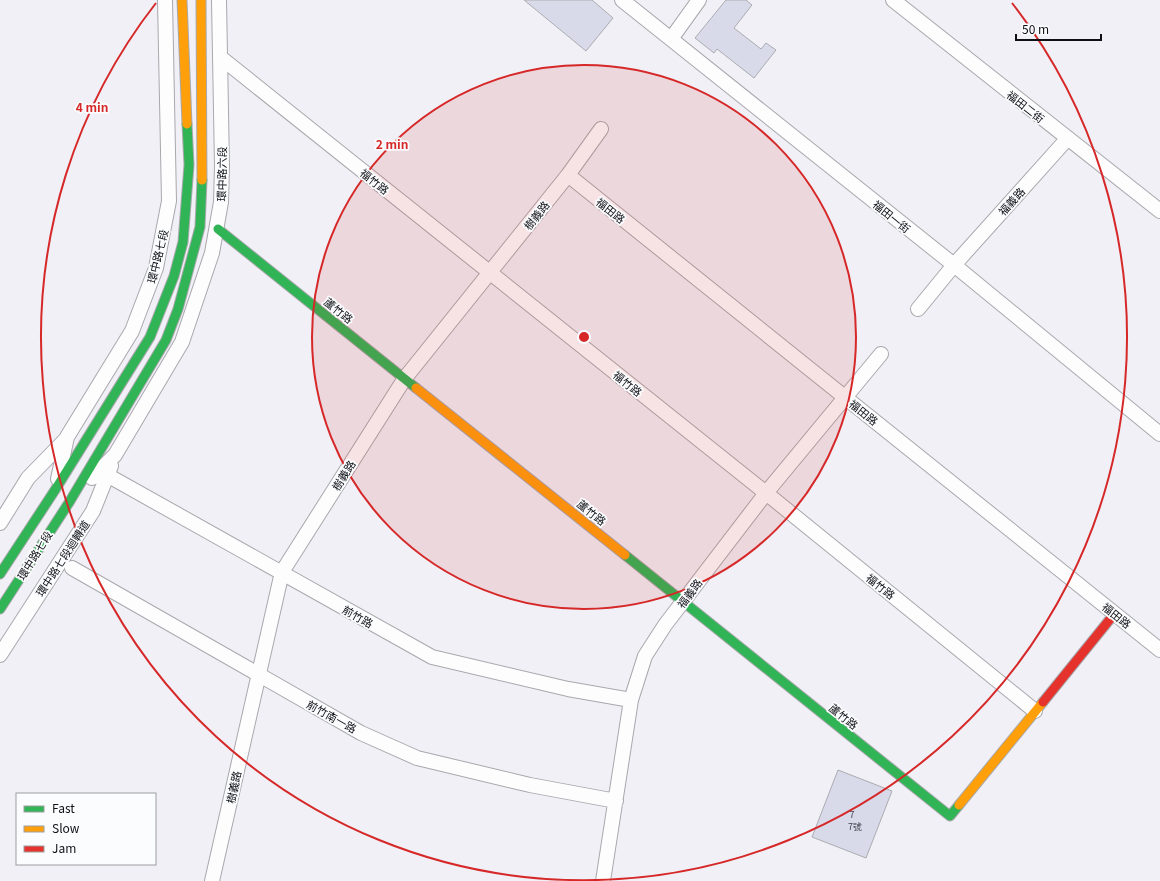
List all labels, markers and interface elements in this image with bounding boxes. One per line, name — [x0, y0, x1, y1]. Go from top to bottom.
scale bar — [1016, 16, 1101, 42]
text: 50 m — [1022, 20, 1049, 37]
street label: 福田二街 — [1004, 86, 1048, 126]
text: 4 min — [76, 98, 108, 115]
text: 2 min — [376, 135, 408, 152]
street label: 環中路六段 — [213, 146, 229, 202]
street label: 福竹路 — [357, 164, 393, 198]
street label: 福義路 — [994, 183, 1028, 219]
street label: 福田路 — [593, 193, 629, 227]
street label: 福田一街 — [870, 196, 914, 236]
street label: 樹義路 — [519, 197, 553, 233]
street label: 環中路七段 — [143, 227, 171, 285]
street label: 蘆竹路 — [321, 293, 357, 327]
centre of rings — [577, 330, 591, 344]
street label: 福竹路 — [610, 366, 646, 400]
street label: 福田路 — [846, 395, 882, 429]
street label: 樹義路 — [327, 457, 359, 493]
street label: 蘆竹路 — [574, 495, 610, 529]
street label: 環中路七段迴轉道 — [31, 517, 93, 599]
street label: 環中路七段 — [13, 527, 55, 583]
street label: 福竹路 — [863, 569, 899, 603]
street label: 福義路 — [673, 575, 705, 611]
street label: 福田路 — [1099, 598, 1135, 632]
street label: 前竹路 — [340, 601, 376, 631]
street label: 前竹南一路 — [304, 696, 360, 736]
street label: 蘆竹路 — [826, 699, 862, 733]
street label: 樹義路 — [222, 769, 244, 805]
legend — [16, 793, 156, 865]
text: Fast — [52, 799, 75, 816]
house number: 7 — [850, 808, 855, 821]
text: Slow — [52, 819, 80, 836]
house number: 7號 — [848, 820, 862, 833]
text: Jam — [52, 839, 76, 856]

